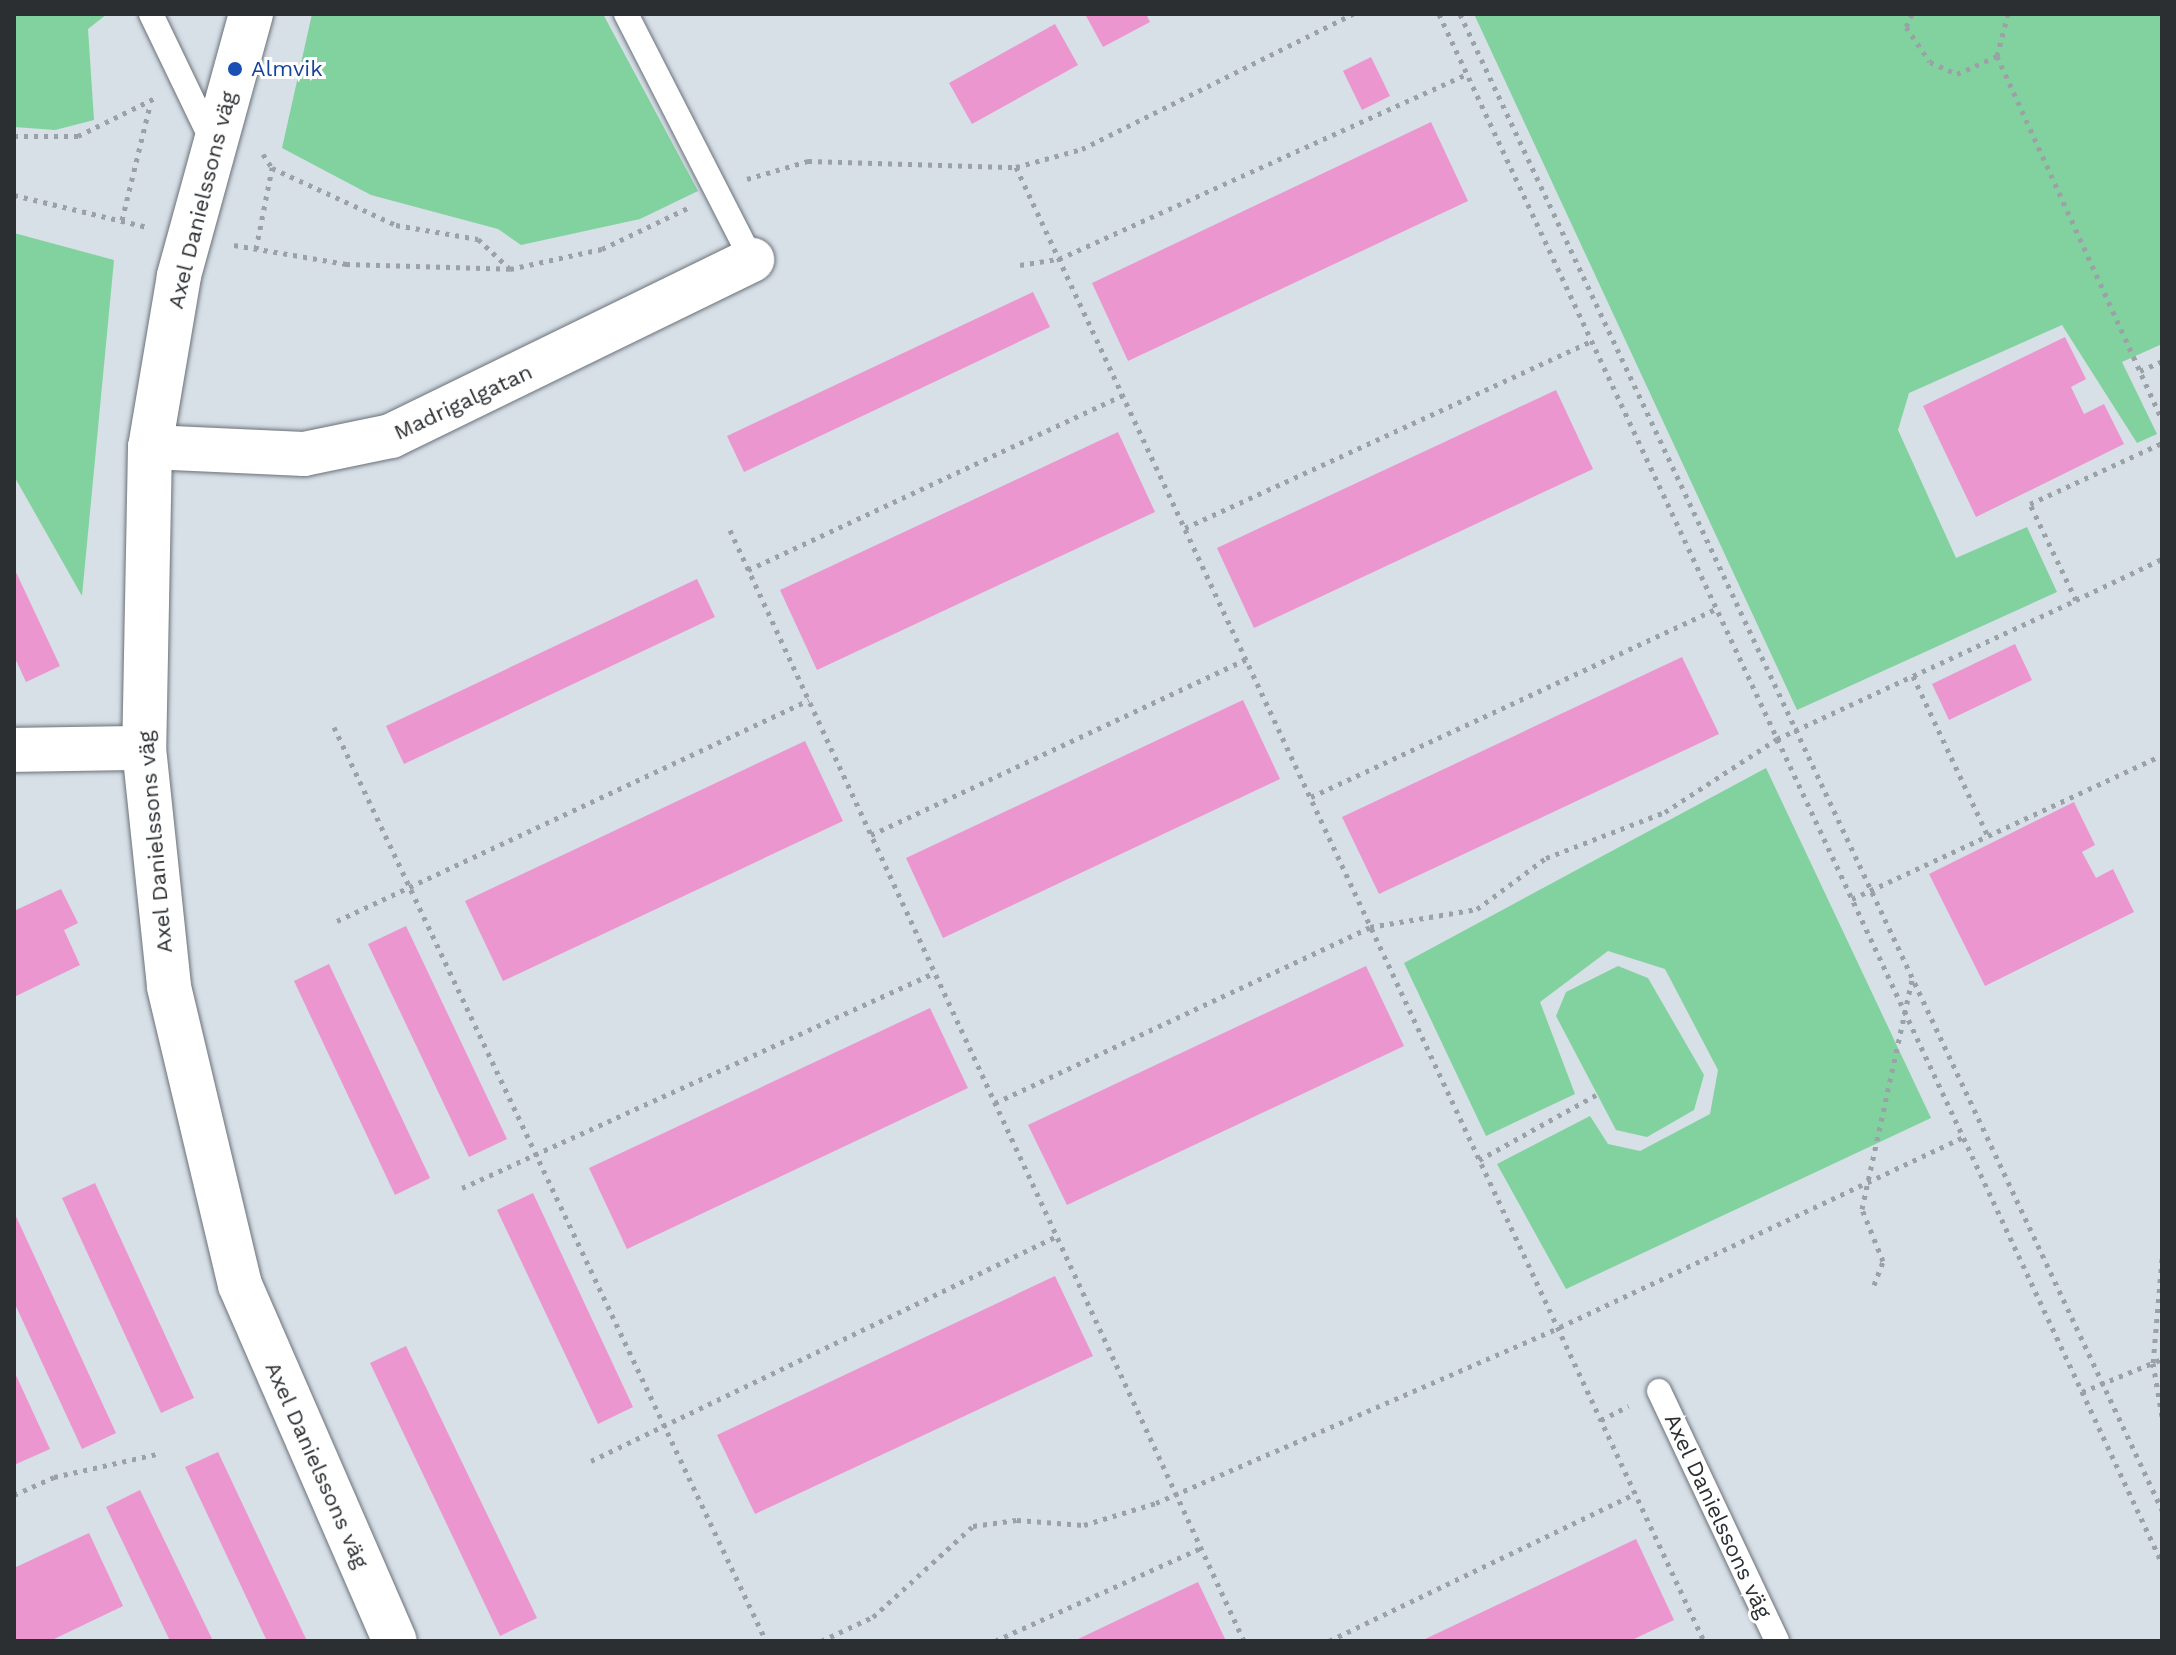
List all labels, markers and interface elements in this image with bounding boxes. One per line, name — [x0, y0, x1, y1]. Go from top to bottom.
place label: Almvik — [251, 56, 323, 82]
marker: Almvik — [226, 60, 244, 78]
street label: Axel Danielssons väg — [162, 88, 242, 312]
street label: Madrigalgatan — [390, 358, 536, 446]
street label: Axel Danielssons väg — [132, 729, 178, 955]
street label: Axel Danielssons väg — [259, 1357, 375, 1573]
street label: Axel Danielssons väg — [1659, 1409, 1777, 1623]

